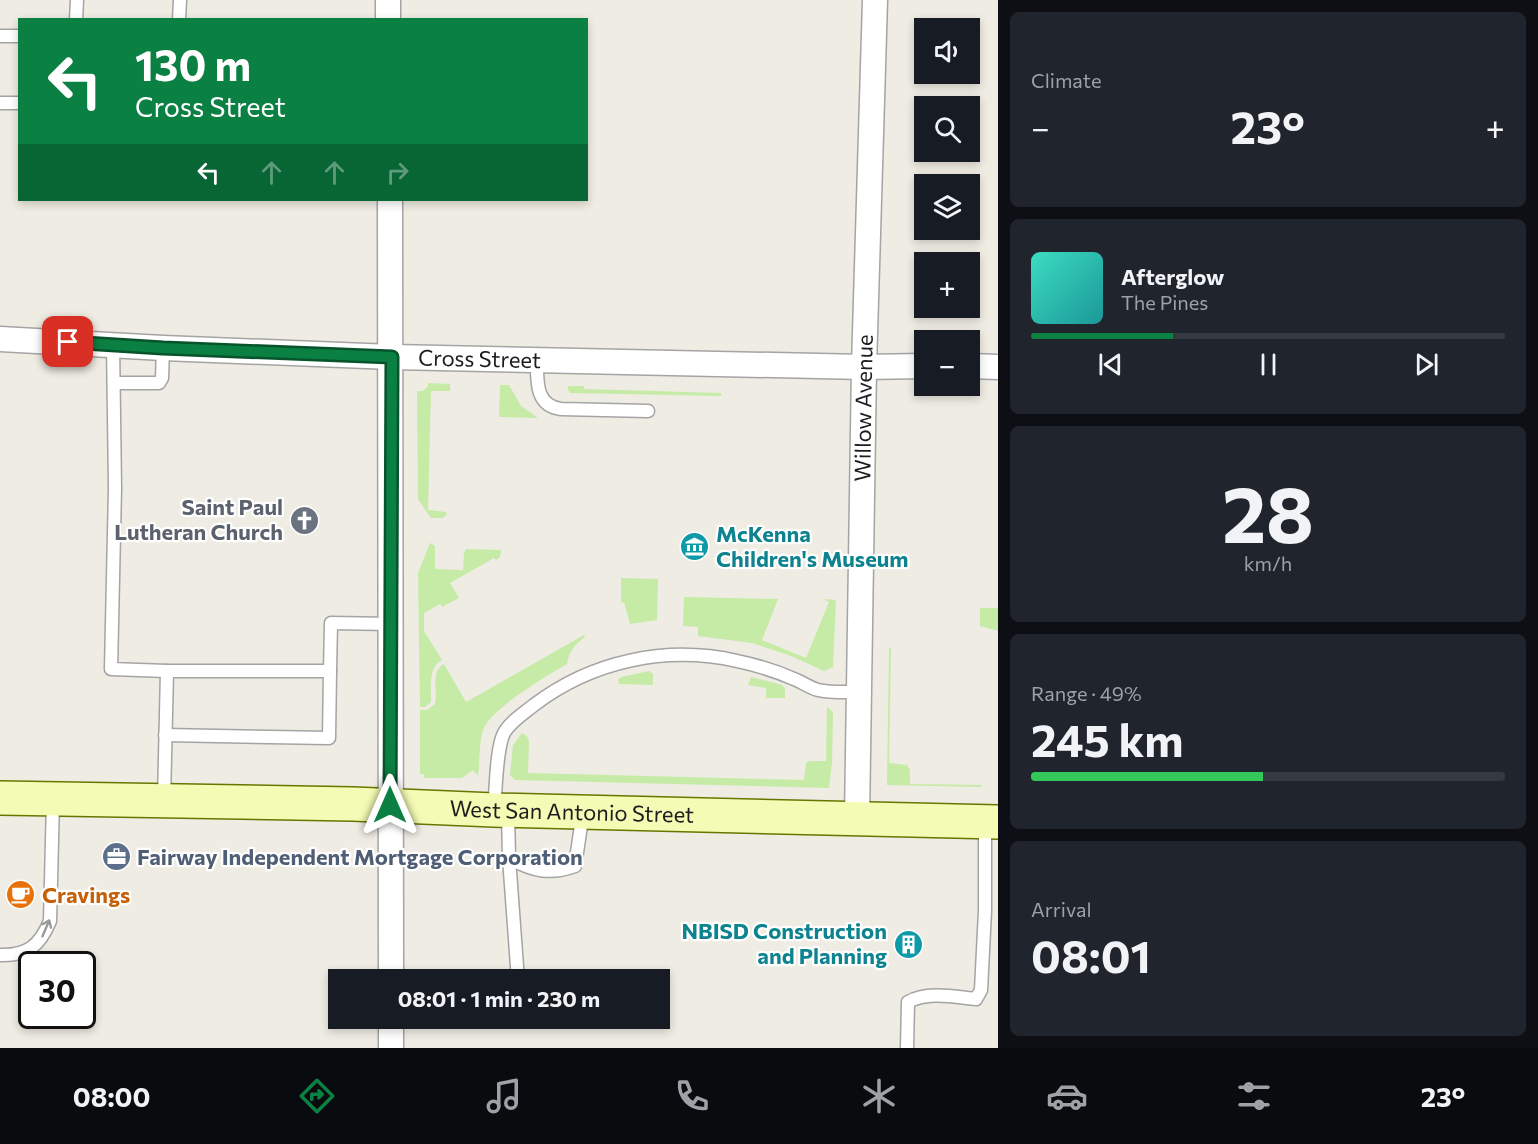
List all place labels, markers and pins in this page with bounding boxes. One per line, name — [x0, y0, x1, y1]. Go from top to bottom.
pin — [42, 316, 93, 367]
place label: Saint Paul Lutheran Church — [114, 493, 283, 545]
church icon: Saint Paul Lutheran Church — [288, 504, 320, 536]
place label: McKenna Children's Museum — [716, 520, 908, 572]
museum icon: McKenna Children's Museum — [679, 531, 711, 563]
office icon: Fairway Independent Mortgage Corporation — [100, 841, 132, 873]
place label: Fairway Independent Mortgage Corporation — [137, 843, 583, 870]
cafe icon: Cravings — [5, 879, 37, 911]
place label: Cravings — [42, 881, 130, 908]
place label: NBISD Construction and Planning — [682, 917, 887, 969]
building icon: NBISD Construction and Planning — [892, 928, 924, 960]

